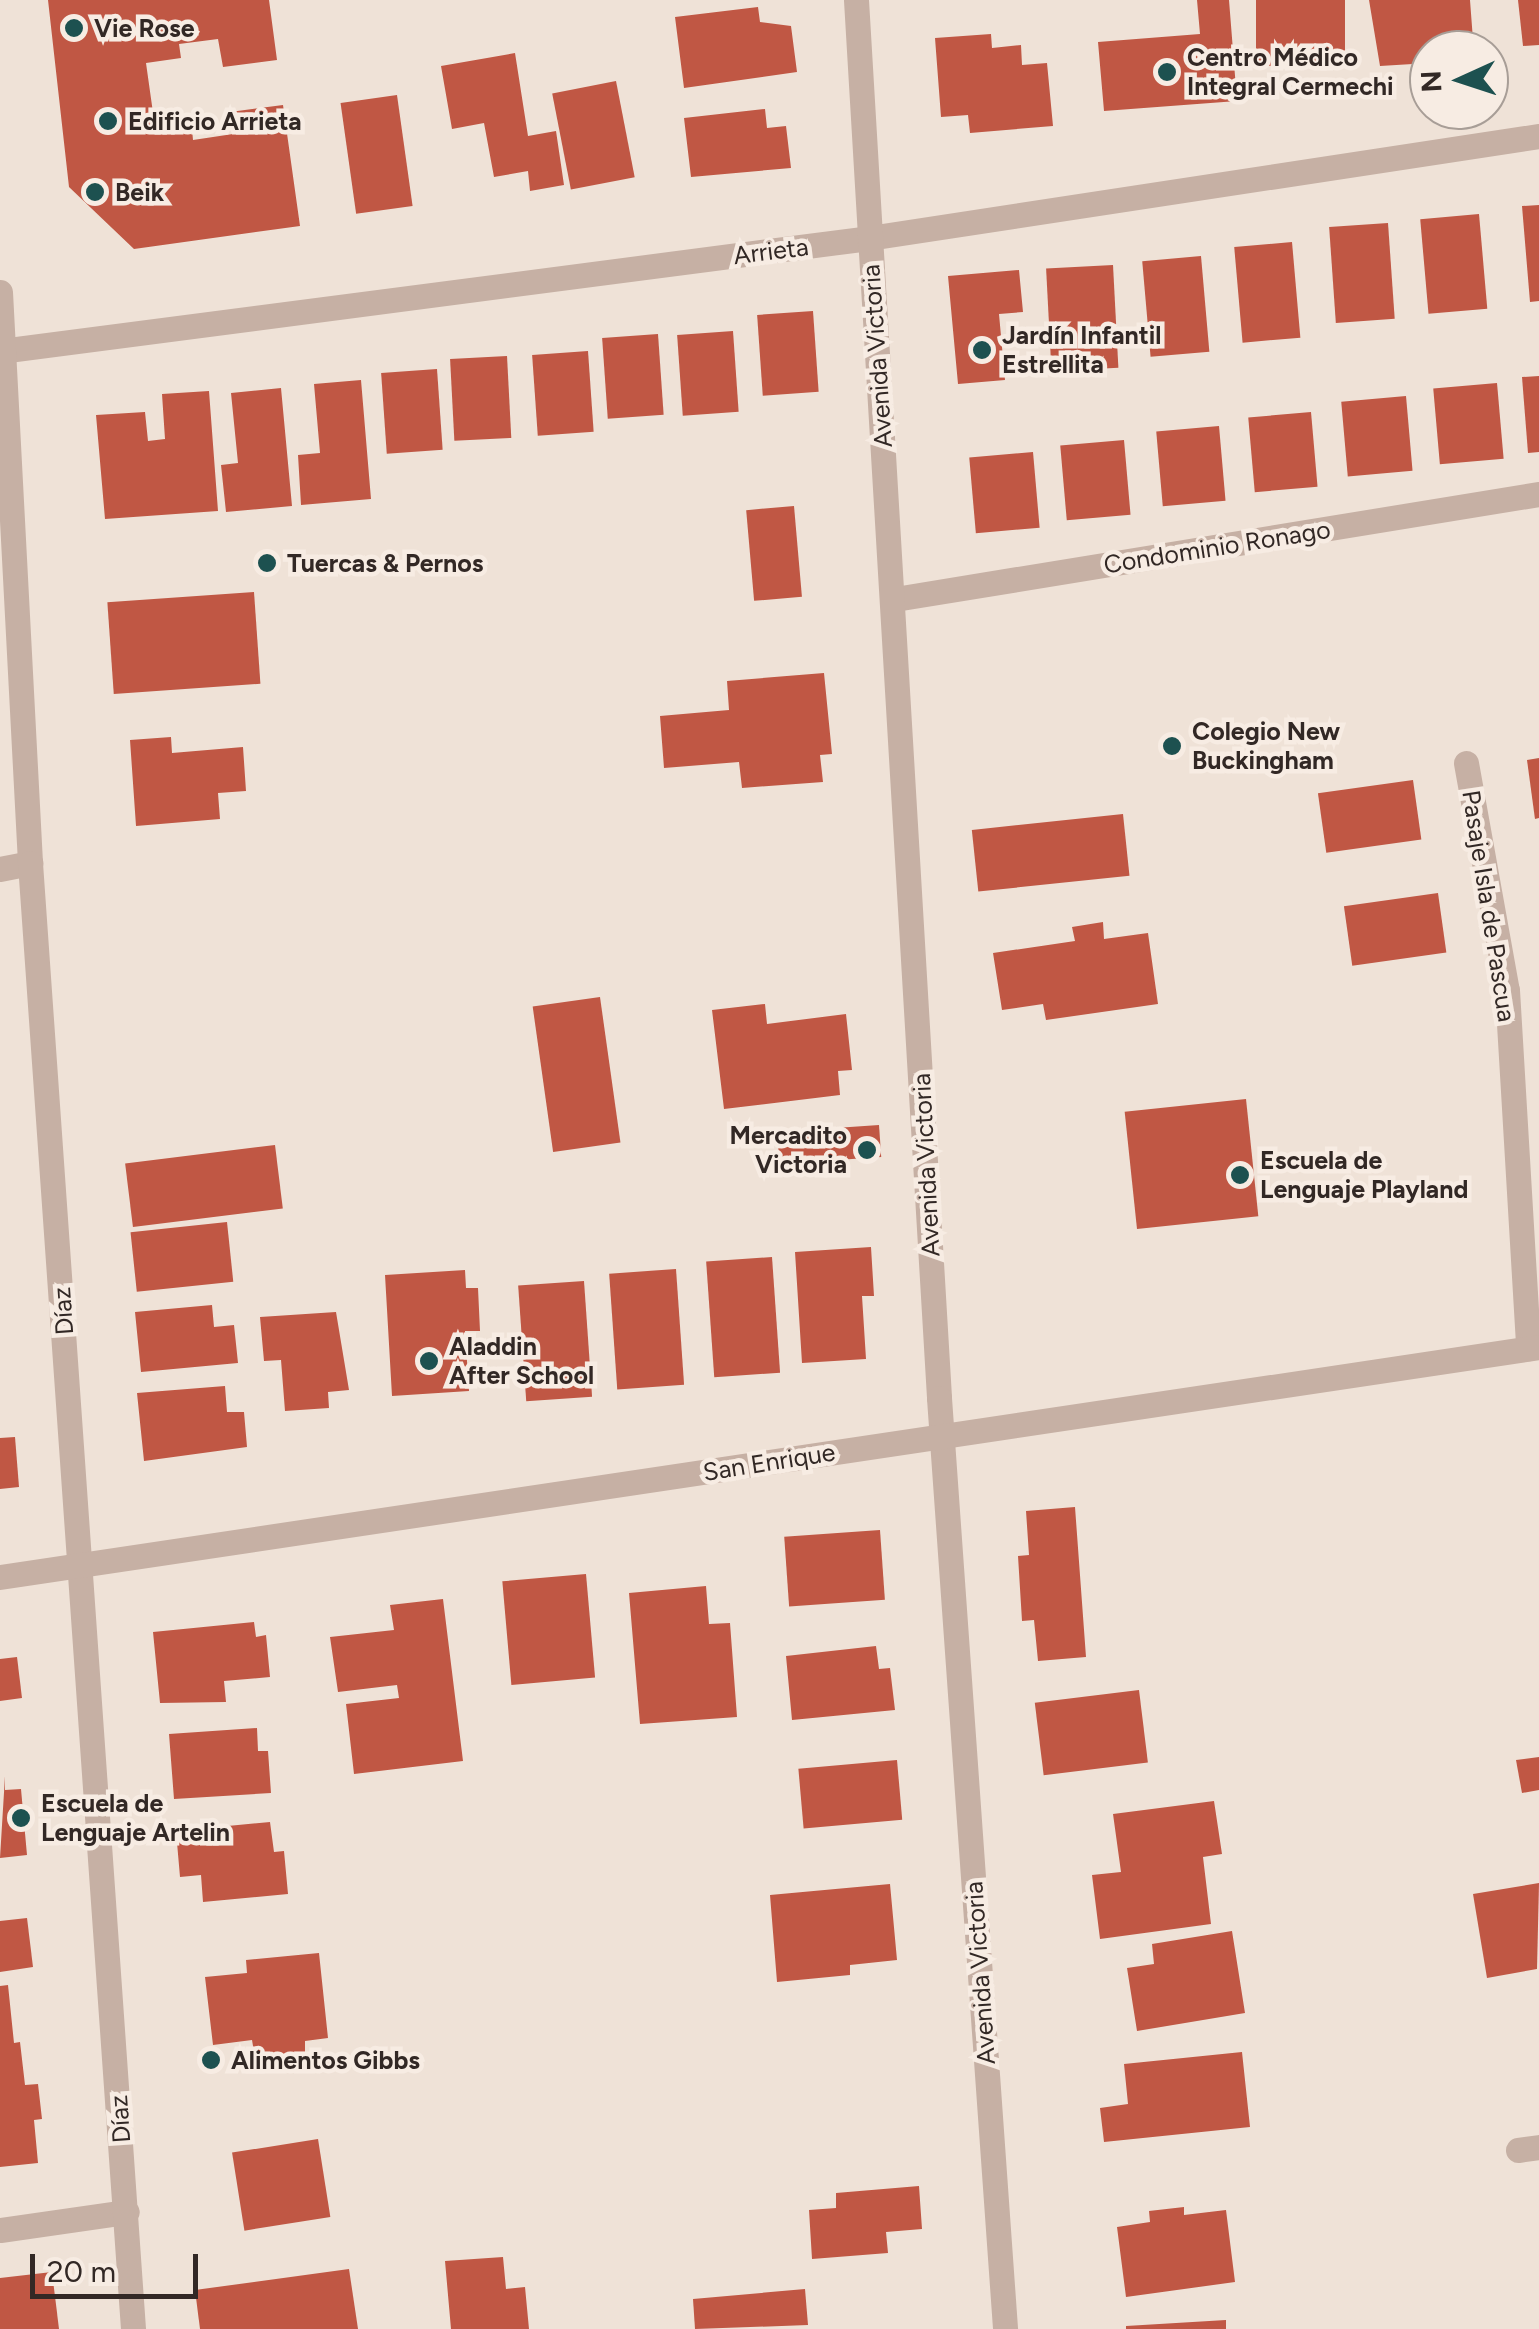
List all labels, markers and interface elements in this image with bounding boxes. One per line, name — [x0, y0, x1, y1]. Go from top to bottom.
place label: Vie Rose — [94, 13, 195, 43]
marker: Vie Rose — [63, 17, 85, 39]
north arrow — [1409, 30, 1509, 130]
place label: Centro Médico Integral Cermechi — [1187, 43, 1394, 102]
marker: Centro Médico Integral Cermechi — [1156, 61, 1178, 83]
text: N — [1413, 70, 1449, 93]
place label: Edificio Arrieta — [128, 106, 302, 136]
marker: Edificio Arrieta — [97, 110, 119, 132]
place label: Beik — [115, 177, 164, 207]
marker: Beik — [84, 181, 106, 203]
street label: Arrieta — [732, 232, 810, 270]
street label: Avenida Victoria — [856, 263, 898, 449]
place label: Jardín Infantil Estrellita — [1002, 321, 1161, 380]
marker: Jardín Infantil Estrellita — [971, 339, 993, 361]
street label: Condominio Ronago — [1101, 514, 1333, 580]
place label: Tuercas & Pernos — [287, 548, 483, 578]
marker: Tuercas & Pernos — [256, 552, 278, 574]
place label: Colegio New Buckingham — [1192, 717, 1340, 776]
marker: Colegio New Buckingham — [1161, 735, 1183, 757]
street label: Pasaje Isla de Pascua — [1456, 788, 1522, 1024]
street label: Avenida Victoria — [906, 1072, 946, 1258]
place label: Mercadito Victoria — [730, 1121, 847, 1180]
marker: Mercadito Victoria — [856, 1139, 878, 1161]
place label: Escuela de Lenguaje Playland — [1260, 1146, 1468, 1205]
marker: Escuela de Lenguaje Playland — [1229, 1164, 1251, 1186]
street label: Díaz — [46, 1286, 80, 1336]
place label: Aladdin After School — [449, 1332, 594, 1391]
marker: Aladdin After School — [418, 1350, 440, 1372]
street label: San Enrique — [701, 1437, 837, 1487]
place label: Escuela de Lenguaje Artelin — [41, 1789, 230, 1848]
marker: Escuela de Lenguaje Artelin — [10, 1807, 32, 1829]
street label: Avenida Victoria — [959, 1880, 1001, 2066]
place label: Alimentos Gibbs — [231, 2045, 420, 2075]
marker: Alimentos Gibbs — [200, 2049, 222, 2071]
street label: Díaz — [103, 2094, 137, 2144]
scale bar — [35, 2234, 202, 2296]
text: 20 m — [47, 2253, 116, 2290]

